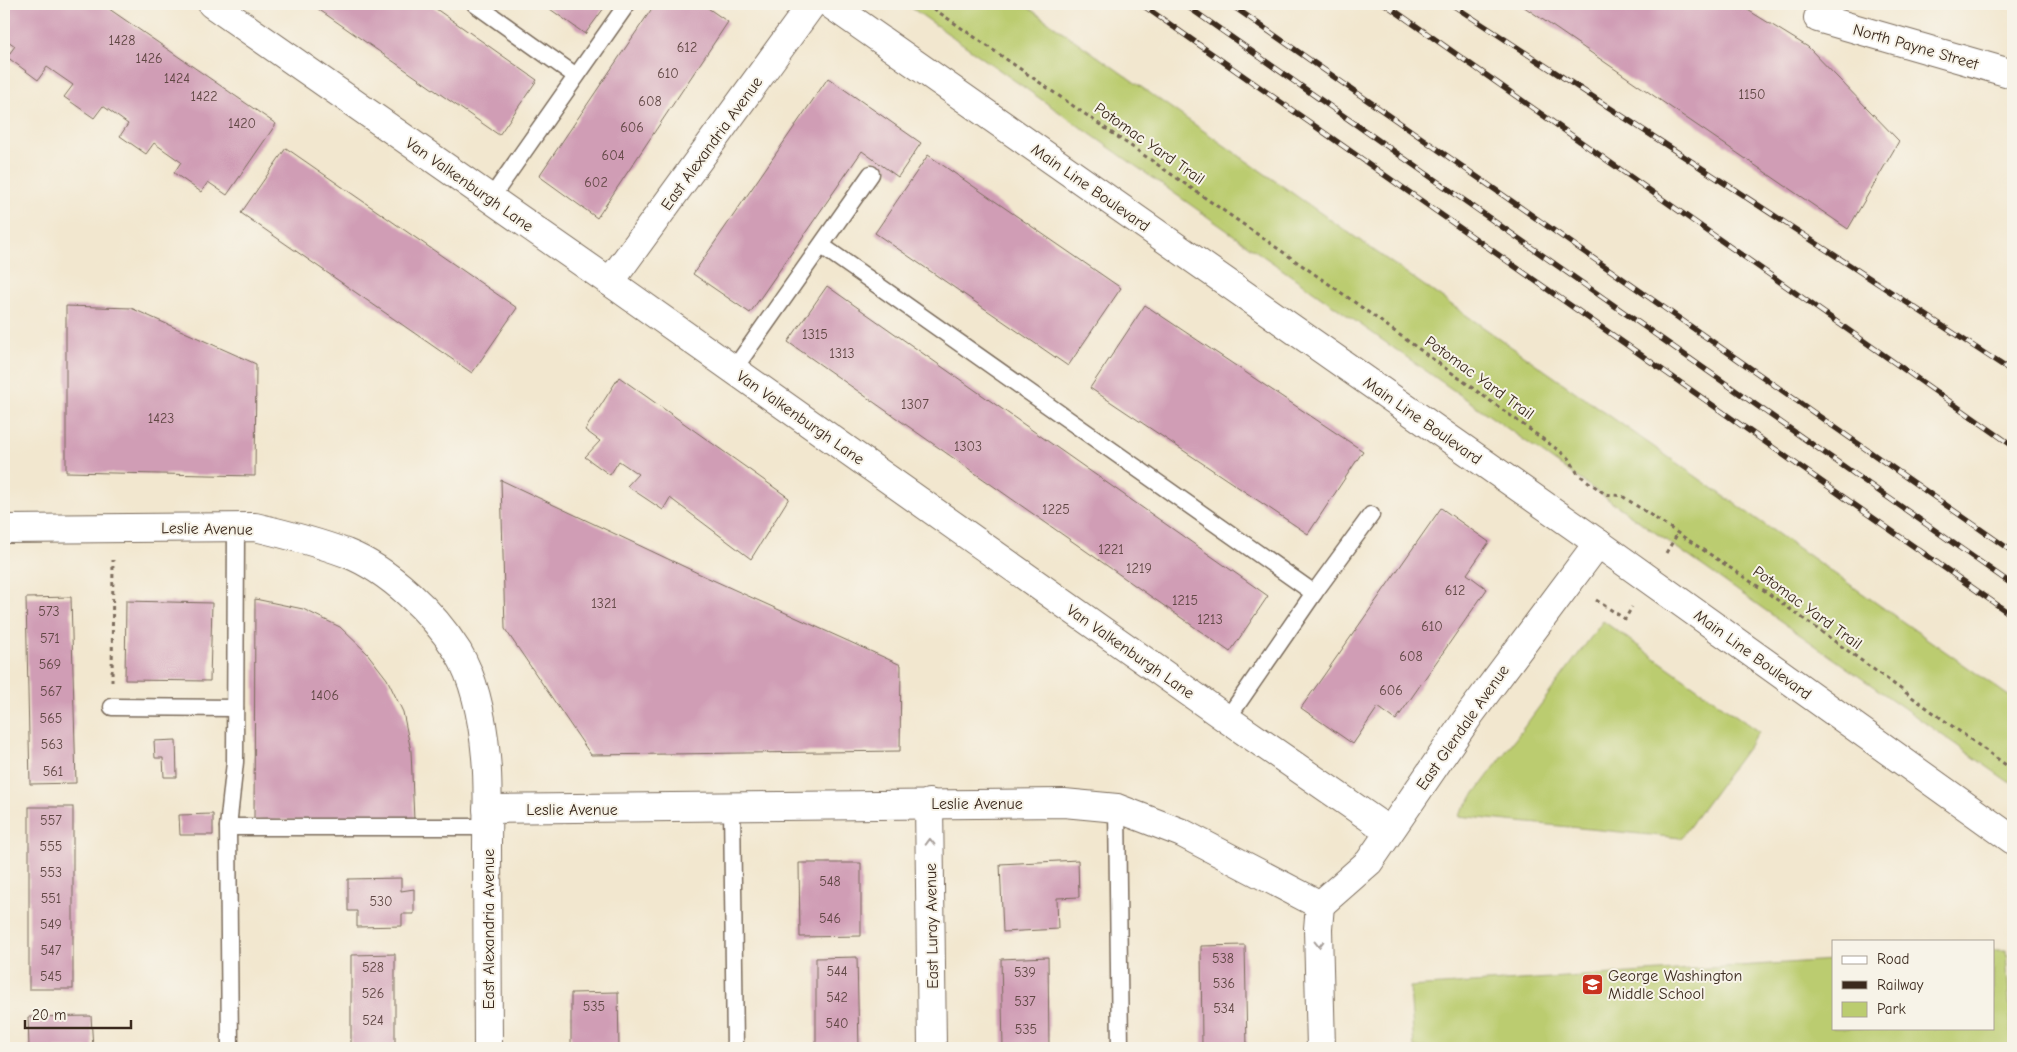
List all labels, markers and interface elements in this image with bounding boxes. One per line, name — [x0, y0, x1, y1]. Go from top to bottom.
street label: North Payne Street — [1851, 20, 1981, 74]
house number: 1428 — [109, 32, 135, 49]
house number: 612 — [677, 39, 697, 56]
house number: 1426 — [135, 50, 163, 67]
house number: 610 — [657, 65, 679, 82]
house number: 1424 — [164, 70, 190, 87]
street label: East Alexandria Avenue — [657, 73, 766, 214]
house number: 1150 — [1738, 86, 1766, 103]
house number: 1422 — [191, 88, 217, 105]
house number: 608 — [638, 93, 662, 110]
street label: Potomac Yard Trail — [1091, 99, 1208, 188]
house number: 1420 — [228, 115, 256, 132]
house number: 606 — [620, 119, 644, 136]
street label: Van Valkenburgh Lane — [402, 134, 537, 236]
street label: Main Line Boulevard — [1028, 140, 1153, 235]
house number: 604 — [602, 147, 625, 164]
house number: 602 — [584, 174, 608, 191]
house number: 1315 — [802, 326, 828, 343]
street label: Potomac Yard Trail — [1422, 332, 1537, 423]
house number: 1313 — [829, 345, 855, 362]
street label: Van Valkenburgh Lane — [733, 367, 868, 469]
street label: Main Line Boulevard — [1360, 373, 1485, 468]
house number: 1307 — [901, 396, 929, 413]
house number: 1423 — [148, 410, 174, 427]
house number: 1303 — [954, 438, 982, 455]
house number: 1225 — [1042, 501, 1070, 518]
street label: Leslie Avenue — [161, 519, 253, 539]
house number: 1221 — [1098, 541, 1124, 558]
house number: 1219 — [1126, 560, 1152, 577]
street label: Potomac Yard Trail — [1750, 562, 1865, 653]
house number: 612 — [1445, 582, 1465, 599]
house number: 1215 — [1172, 592, 1198, 609]
house number: 1321 — [591, 595, 617, 612]
street label: Van Valkenburgh Lane — [1063, 601, 1198, 703]
house number: 573 — [38, 603, 60, 620]
street label: Main Line Boulevard — [1690, 606, 1814, 703]
house number: 1213 — [1197, 611, 1223, 628]
house number: 610 — [1421, 618, 1443, 635]
house number: 571 — [40, 630, 60, 647]
house number: 608 — [1399, 648, 1423, 665]
house number: 569 — [39, 656, 61, 673]
street label: East Glendale Avenue — [1413, 662, 1513, 794]
house number: 606 — [1379, 682, 1403, 699]
house number: 567 — [40, 683, 62, 700]
house number: 1406 — [311, 687, 339, 704]
house number: 565 — [40, 710, 62, 727]
house number: 563 — [41, 736, 63, 753]
house number: 561 — [43, 763, 63, 780]
street label: Leslie Avenue — [931, 795, 1023, 813]
street label: Leslie Avenue — [526, 801, 618, 819]
house number: 557 — [40, 812, 62, 829]
house number: 555 — [40, 838, 62, 855]
one-way arrow — [925, 838, 935, 846]
street label: East Alexandria Avenue — [480, 849, 498, 1009]
street label: East Luray Avenue — [922, 863, 942, 989]
house number: 553 — [40, 864, 62, 881]
house number: 548 — [819, 873, 841, 890]
house number: 551 — [41, 890, 61, 907]
house number: 530 — [369, 893, 393, 910]
house number: 546 — [819, 910, 841, 927]
house number: 549 — [40, 916, 62, 933]
legend — [1832, 940, 1994, 1030]
one-way arrow — [1314, 941, 1324, 949]
house number: 547 — [41, 942, 62, 959]
house number: 538 — [1212, 950, 1234, 967]
text: Road — [1877, 950, 1909, 968]
house number: 528 — [362, 959, 384, 976]
house number: 544 — [826, 963, 848, 980]
house number: 539 — [1014, 964, 1036, 981]
place label: George Washington Middle School — [1608, 967, 1742, 1003]
house number: 545 — [40, 968, 62, 985]
school or university icon: George Washington Middle School — [1580, 972, 1604, 996]
house number: 536 — [1213, 975, 1235, 992]
text: Railway — [1877, 976, 1924, 994]
house number: 526 — [362, 985, 384, 1002]
house number: 542 — [826, 989, 848, 1006]
house number: 537 — [1014, 993, 1036, 1010]
scale bar — [25, 997, 131, 1029]
house number: 535 — [583, 998, 605, 1015]
house number: 534 — [1213, 1000, 1235, 1017]
text: Park — [1877, 1000, 1906, 1018]
text: 20 m — [32, 1006, 66, 1024]
house number: 524 — [362, 1012, 384, 1029]
house number: 540 — [826, 1015, 848, 1032]
house number: 535 — [1015, 1021, 1037, 1038]

